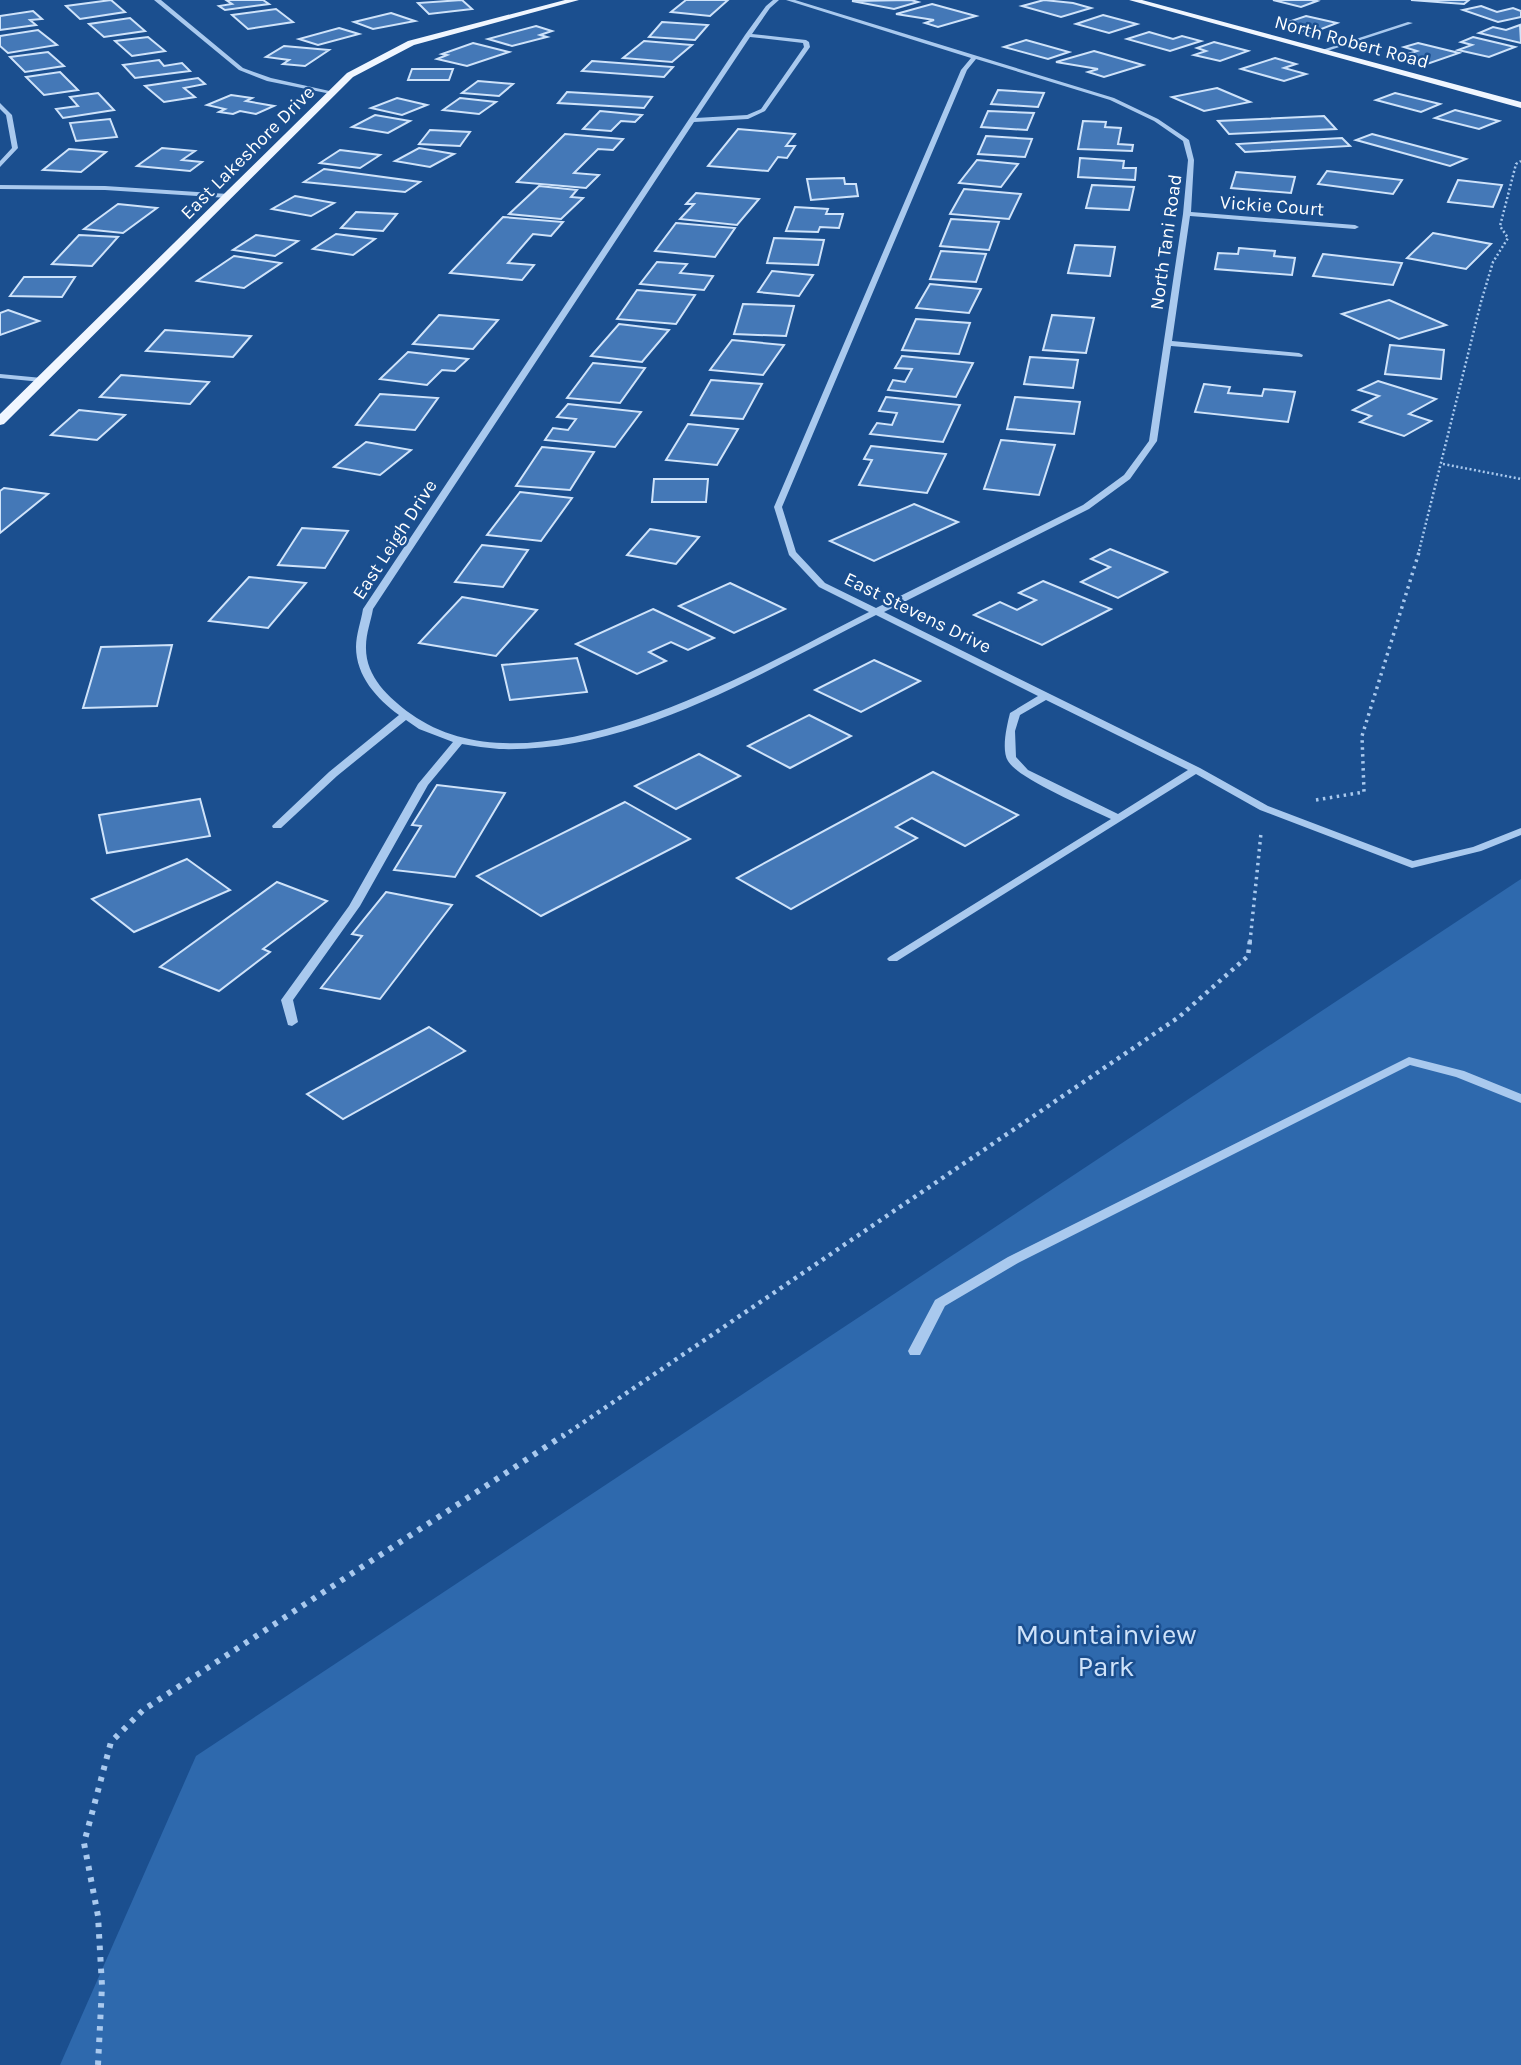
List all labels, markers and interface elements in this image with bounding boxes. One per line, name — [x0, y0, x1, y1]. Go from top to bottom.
street label: North Robert Road — [1272, 11, 1431, 73]
street label: East Lakeshore Drive — [176, 81, 319, 224]
street label: North Tani Road — [1146, 173, 1186, 312]
street label: Vickie Court — [1219, 191, 1325, 221]
street label: East Leigh Drive — [348, 476, 442, 603]
street label: East Stevens Drive — [840, 568, 995, 658]
park label: Mountainview Park — [1015, 1618, 1197, 1683]

